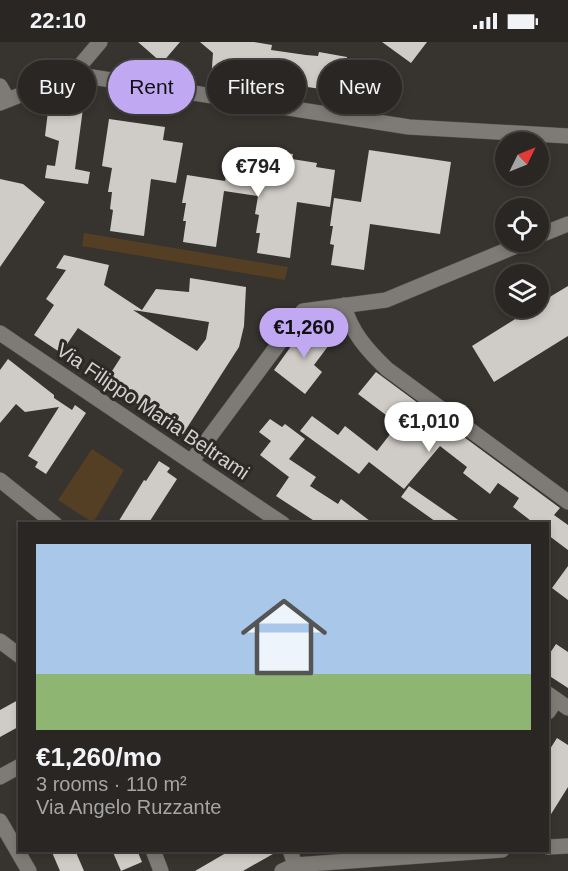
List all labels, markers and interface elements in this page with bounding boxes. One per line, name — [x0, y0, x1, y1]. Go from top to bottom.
text: 22:10 — [30, 8, 86, 33]
chip: Buy — [18, 60, 96, 114]
chip: Rent — [108, 60, 195, 114]
chip: Filters — [207, 60, 306, 114]
chip: New — [318, 60, 402, 114]
north arrow — [495, 132, 549, 186]
map controls — [495, 132, 549, 318]
pin: €794 — [222, 147, 294, 198]
text: €794 — [236, 155, 280, 177]
button: locate — [495, 198, 549, 252]
button: layers — [495, 264, 549, 318]
pin: €1,260 — [255, 308, 353, 359]
text: €1,260 — [273, 316, 335, 338]
street label: Via Filippo Maria Beltrami — [53, 338, 253, 484]
pin: €1,010 — [380, 402, 478, 453]
text: €1,010 — [398, 410, 460, 432]
icon: home — [230, 583, 338, 691]
text: €1,260/mo — [36, 742, 162, 772]
text: 3 rooms · 110 m² — [36, 773, 187, 795]
text: Via Angelo Ruzzante — [36, 796, 221, 818]

